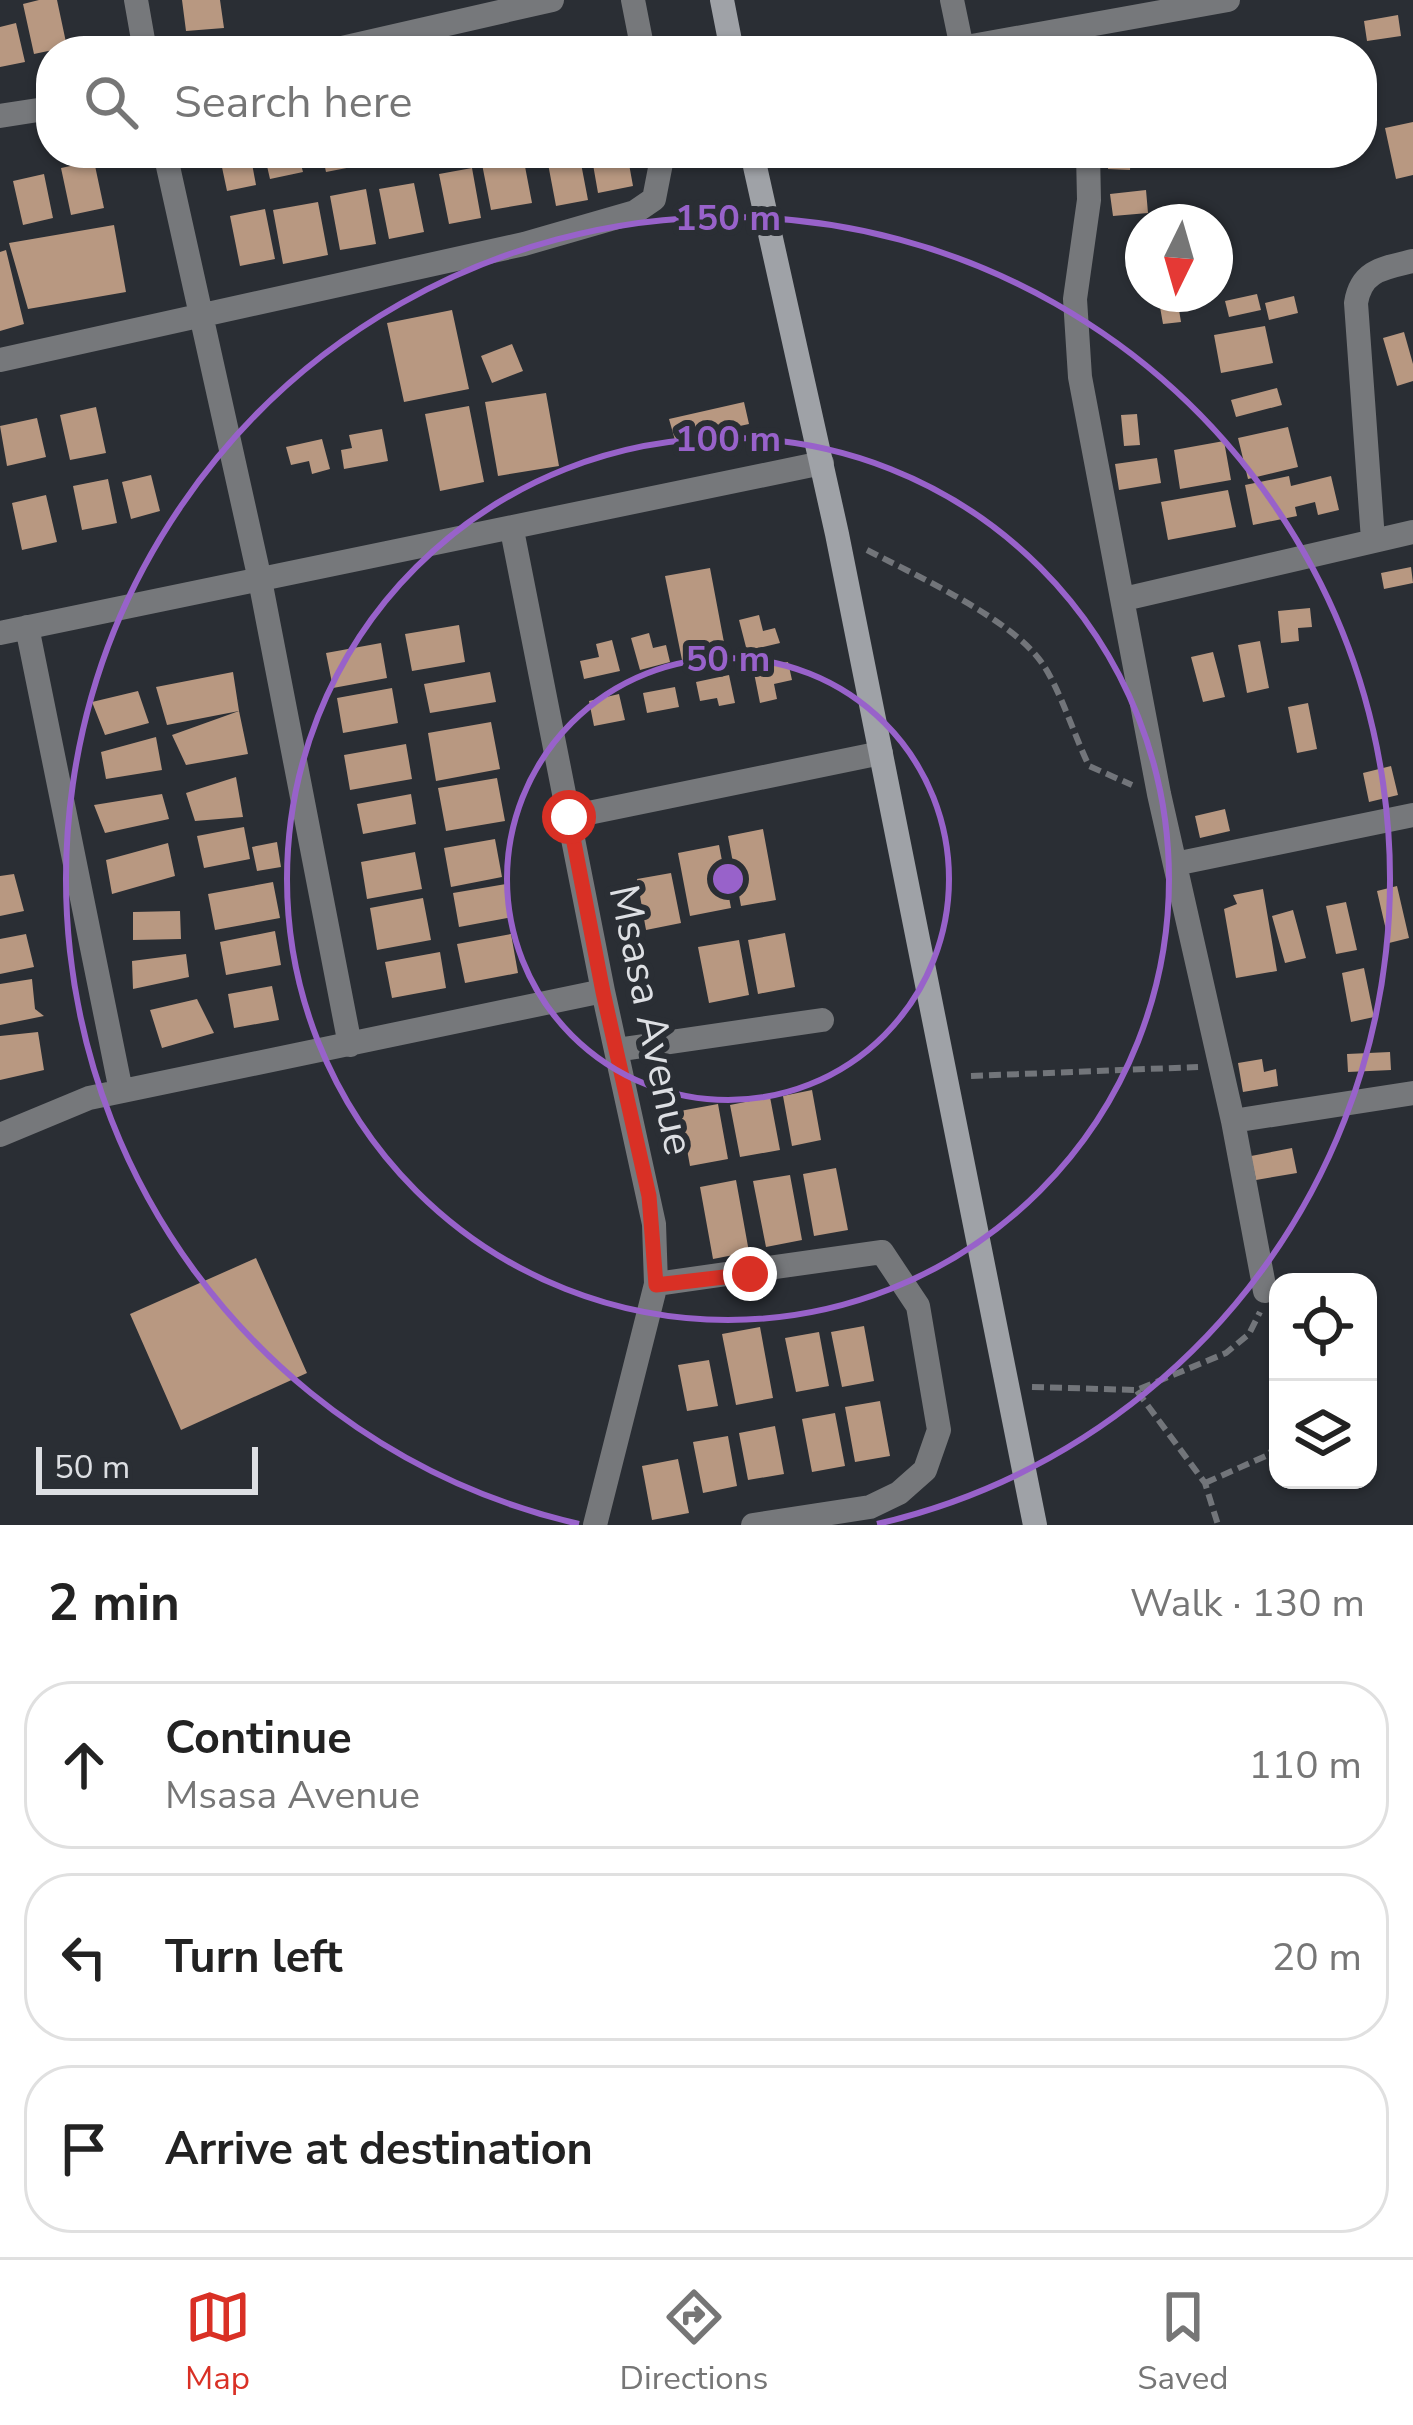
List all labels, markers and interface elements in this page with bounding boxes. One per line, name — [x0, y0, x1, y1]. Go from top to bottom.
search box — [36, 36, 1377, 168]
icon: search — [78, 69, 144, 135]
text: Search here — [174, 72, 413, 133]
text: 150 m — [675, 194, 781, 243]
north arrow — [1125, 204, 1233, 312]
text: 100 m — [675, 415, 781, 464]
text: 50 m — [686, 635, 770, 684]
route start — [542, 790, 596, 844]
centre of rings — [707, 858, 749, 900]
street label: Msasa Avenue — [595, 880, 707, 1160]
route end — [723, 1247, 777, 1301]
map controls — [1269, 1273, 1377, 1489]
button: locate — [1269, 1273, 1377, 1381]
button: layers — [1269, 1381, 1377, 1489]
scale bar — [36, 1441, 258, 1494]
text: 50 m — [54, 1445, 130, 1490]
text: 2 min — [48, 1568, 180, 1638]
text: Walk · 130 m — [1130, 1577, 1365, 1630]
text: Continue — [165, 1708, 352, 1769]
icon: ahead — [51, 1732, 117, 1798]
text: 110 m — [1248, 1739, 1362, 1792]
text: Msasa Avenue — [165, 1769, 420, 1822]
icon: left — [51, 1924, 117, 1990]
text: Turn left — [165, 1927, 343, 1988]
text: 20 m — [1272, 1931, 1362, 1984]
icon: arrive — [51, 2116, 117, 2182]
text: Arrive at destination — [165, 2119, 593, 2180]
tab: Map — [185, 2284, 251, 2401]
tab: Directions — [620, 2284, 768, 2401]
tab: Saved — [1137, 2284, 1228, 2401]

